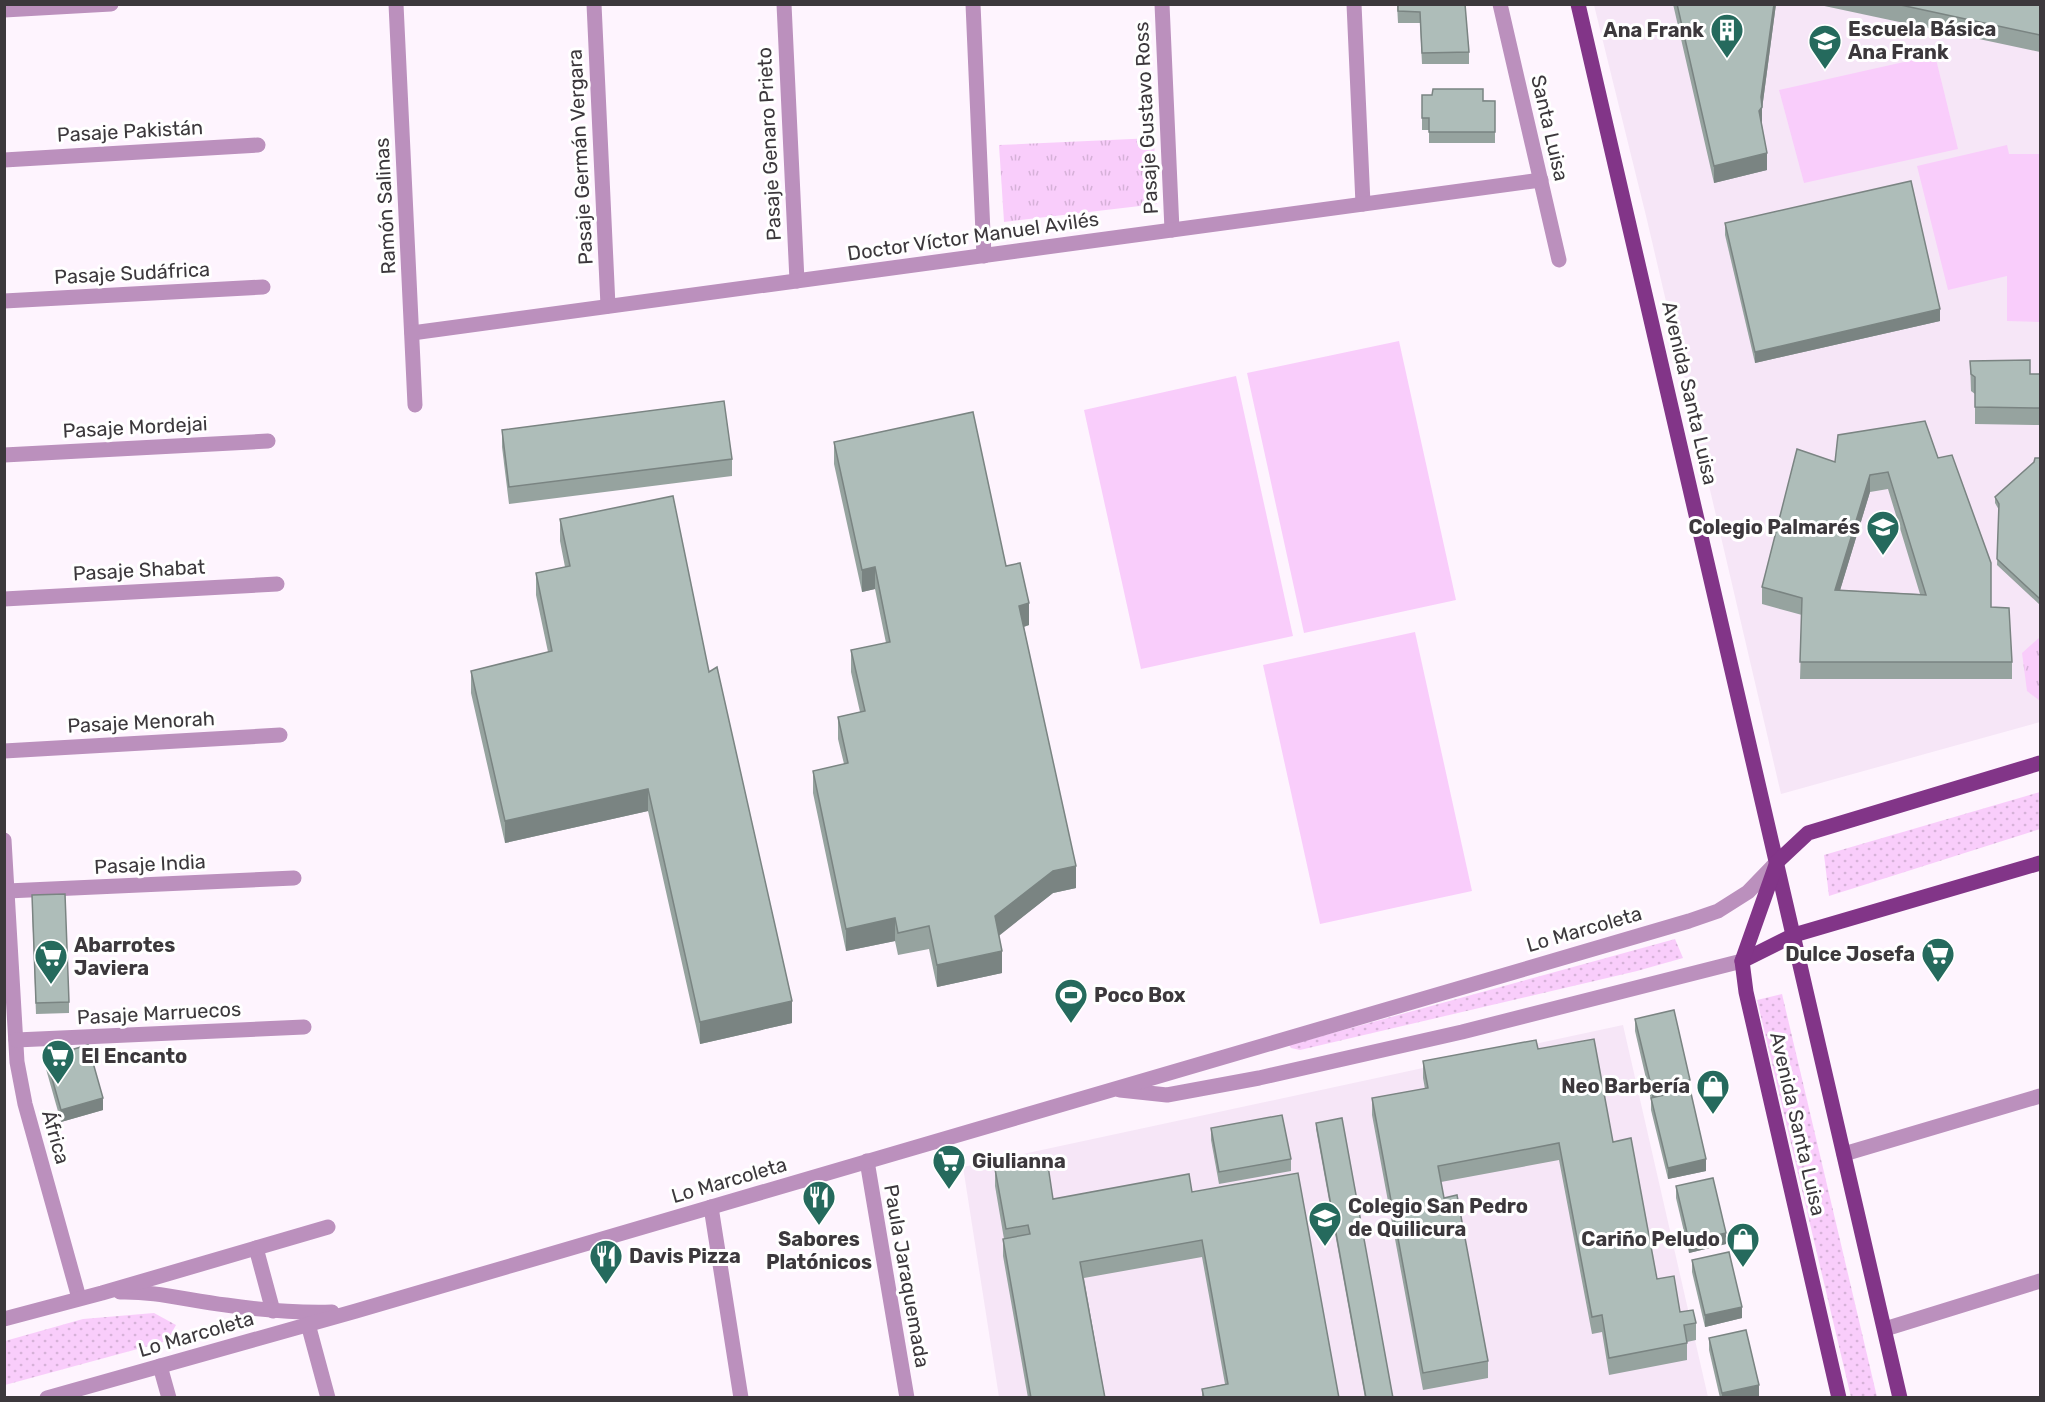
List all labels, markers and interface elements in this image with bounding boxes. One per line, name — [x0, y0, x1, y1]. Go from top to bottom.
building icon: Ana Frank — [1709, 12, 1745, 59]
place label: Escuela Básica Ana Frank — [1848, 17, 1996, 64]
place label: Ana Frank — [1603, 18, 1704, 42]
street label: Pasaje Gustavo Ross — [1129, 21, 1163, 215]
school or university icon: Escuela Básica Ana Frank — [1807, 23, 1843, 70]
street label: Pasaje Genaro Prieto — [752, 47, 786, 241]
street label: Pasaje Germán Vergara — [562, 48, 598, 266]
street label: Santa Luisa — [1526, 73, 1574, 183]
street label: Pasaje Pakistán — [56, 115, 204, 147]
street label: Ramón Salinas — [369, 137, 401, 275]
street label: Doctor Víctor Manuel Avilés — [846, 206, 1100, 266]
street label: Pasaje Sudáfrica — [54, 257, 210, 289]
street label: Avenida Santa Luisa — [1657, 299, 1723, 487]
street label: Pasaje Mordejai — [62, 411, 208, 443]
school or university icon: Colegio Palmarés — [1865, 509, 1901, 556]
place label: Colegio Palmarés — [1688, 515, 1860, 539]
street label: Pasaje Shabat — [72, 555, 206, 585]
street label: Pasaje Menorah — [67, 706, 215, 738]
street label: Pasaje India — [94, 849, 206, 879]
street label: Lo Marcoleta — [1523, 901, 1645, 957]
place label: Abarrotes Javiera — [74, 933, 175, 980]
supermarket icon: Dulce Josefa — [1920, 936, 1956, 983]
supermarket icon: Abarrotes Javiera — [33, 938, 69, 985]
place label: Dulce Josefa — [1785, 942, 1915, 966]
sports icon: Poco Box — [1053, 977, 1089, 1024]
place label: Poco Box — [1094, 983, 1186, 1007]
street label: Pasaje Marruecos — [76, 997, 242, 1029]
street label: Avenida Santa Luisa — [1765, 1030, 1831, 1218]
supermarket icon: El Encanto — [40, 1038, 76, 1085]
place label: El Encanto — [81, 1044, 187, 1068]
shop icon: Neo Barbería — [1695, 1068, 1731, 1115]
place label: Neo Barbería — [1561, 1074, 1690, 1098]
street label: África — [37, 1107, 75, 1167]
supermarket icon: Giulianna — [931, 1143, 967, 1190]
place label: Giulianna — [972, 1149, 1066, 1173]
street label: Lo Marcoleta — [668, 1152, 790, 1208]
restaurant icon: Sabores Platónicos — [801, 1179, 837, 1226]
street label: Paula Jaraquemada — [879, 1183, 935, 1369]
place label: Colegio San Pedro de Quilicura — [1348, 1194, 1528, 1241]
school or university icon: Colegio San Pedro de Quilicura — [1307, 1200, 1343, 1247]
shop icon: Cariño Peludo — [1725, 1221, 1761, 1268]
place label: Sabores Platónicos — [766, 1227, 872, 1274]
place label: Cariño Peludo — [1581, 1227, 1720, 1251]
restaurant icon: Davis Pizza — [588, 1238, 624, 1285]
place label: Davis Pizza — [629, 1244, 741, 1268]
street label: Lo Marcoleta — [135, 1306, 257, 1362]

